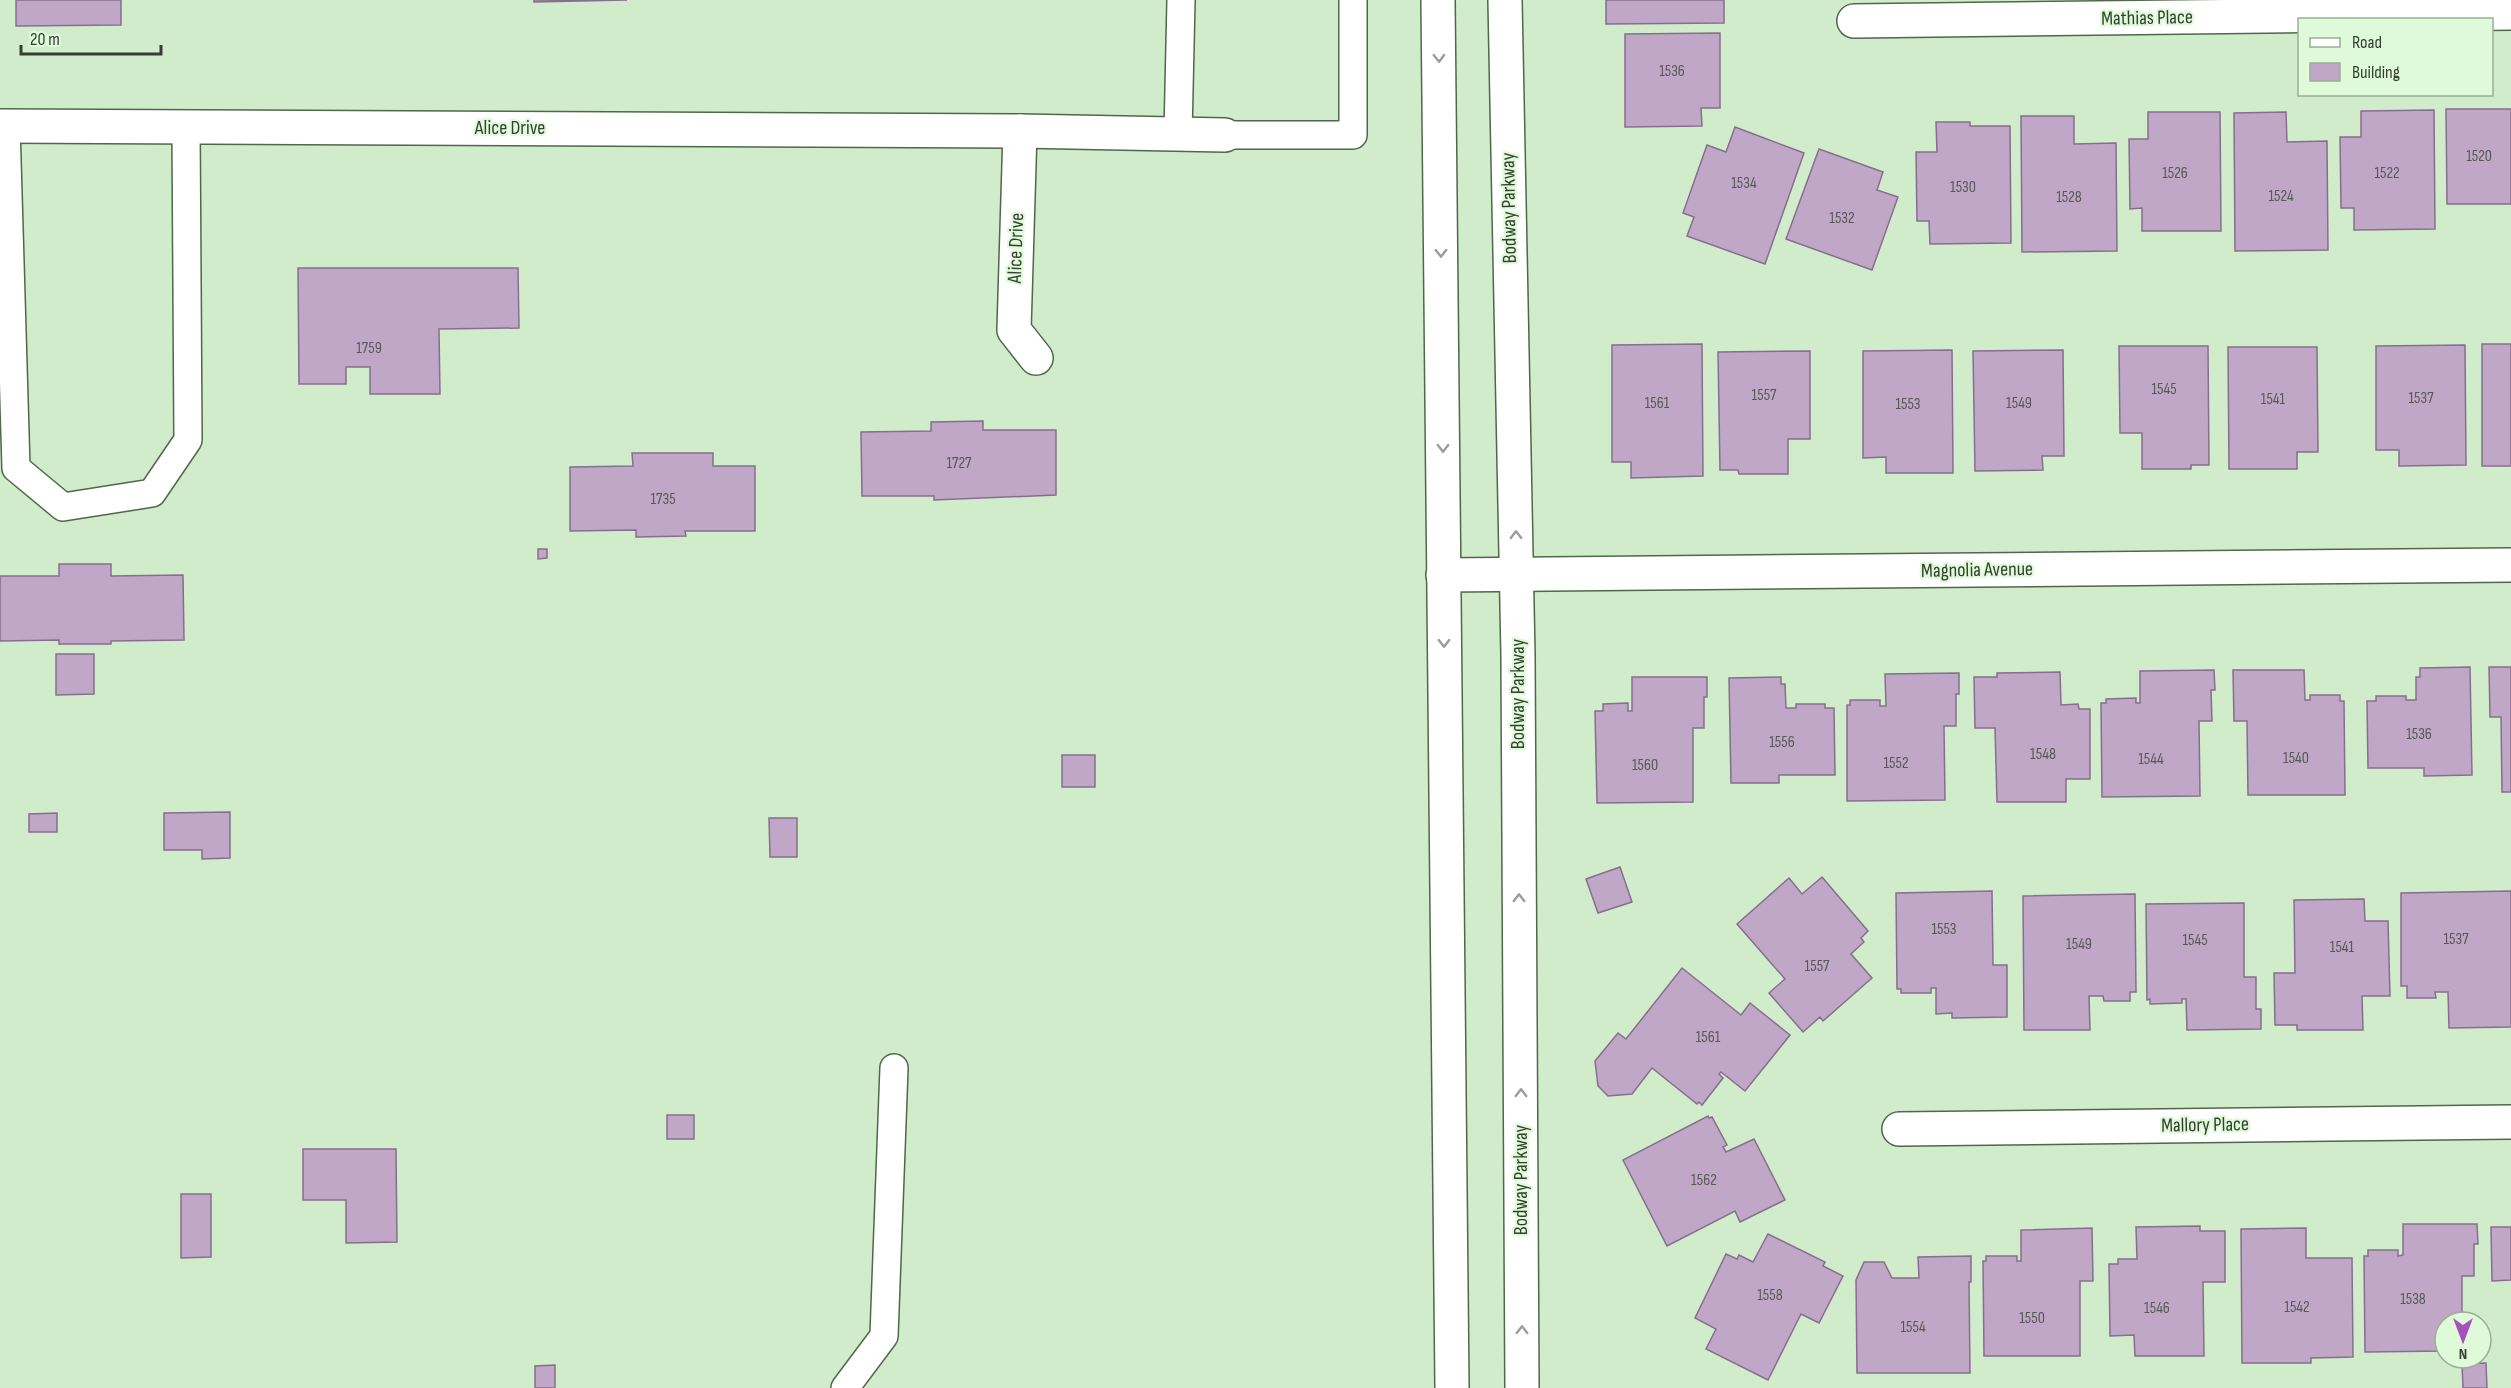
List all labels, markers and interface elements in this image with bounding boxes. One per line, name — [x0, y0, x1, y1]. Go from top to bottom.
street label: Mathias Place — [2101, 5, 2193, 31]
scale bar — [21, 18, 160, 56]
legend — [2298, 18, 2493, 96]
text: 20 m — [30, 29, 60, 50]
text: Road — [2352, 32, 2382, 53]
one-way arrow — [1433, 54, 1445, 63]
house number: 1536 — [1659, 62, 1685, 81]
text: Building — [2352, 62, 2400, 83]
street label: Alice Drive — [474, 116, 545, 140]
house number: 1520 — [2466, 147, 2492, 166]
street label: Bodway Parkway — [1496, 152, 1522, 263]
house number: 1526 — [2162, 164, 2188, 183]
house number: 1522 — [2374, 164, 2400, 183]
house number: 1534 — [1731, 174, 1757, 193]
house number: 1530 — [1950, 178, 1976, 197]
house number: 1524 — [2268, 187, 2294, 206]
house number: 1528 — [2056, 188, 2082, 207]
house number: 1532 — [1829, 209, 1855, 228]
street label: Alice Drive — [1003, 212, 1029, 285]
one-way arrow — [1435, 249, 1447, 258]
house number: 1759 — [356, 339, 382, 358]
house number: 1545 — [2151, 380, 2177, 399]
house number: 1557 — [1752, 386, 1777, 405]
house number: 1537 — [2408, 389, 2434, 408]
house number: 1541 — [2261, 390, 2286, 409]
house number: 1561 — [1645, 394, 1670, 413]
house number: 1549 — [2006, 394, 2032, 413]
house number: 1553 — [1895, 395, 1921, 414]
one-way arrow — [1437, 444, 1449, 453]
house number: 1727 — [947, 454, 972, 473]
house number: 1735 — [650, 490, 676, 509]
one-way arrow — [1510, 530, 1522, 539]
street label: Magnolia Avenue — [1921, 557, 2033, 583]
street label: Bodway Parkway — [1506, 638, 1530, 749]
one-way arrow — [1438, 639, 1450, 648]
house number: 1536 — [2406, 725, 2432, 744]
house number: 1556 — [1769, 733, 1795, 752]
house number: 1548 — [2030, 745, 2056, 764]
house number: 1540 — [2283, 749, 2309, 768]
house number: 1544 — [2138, 750, 2164, 769]
house number: 1552 — [1883, 754, 1909, 773]
house number: 1560 — [1632, 756, 1658, 775]
one-way arrow — [1513, 893, 1526, 902]
house number: 1553 — [1931, 920, 1957, 939]
house number: 1537 — [2443, 930, 2469, 949]
house number: 1545 — [2182, 931, 2208, 950]
house number: 1549 — [2066, 935, 2092, 954]
house number: 1541 — [2330, 938, 2355, 957]
house number: 1557 — [1805, 957, 1830, 976]
house number: 1561 — [1696, 1028, 1721, 1047]
one-way arrow — [1515, 1088, 1527, 1097]
street label: Mallory Place — [2161, 1112, 2249, 1138]
street label: Bodway Parkway — [1509, 1124, 1533, 1235]
house number: 1562 — [1691, 1171, 1717, 1190]
house number: 1558 — [1757, 1286, 1783, 1305]
house number: 1538 — [2400, 1290, 2426, 1309]
house number: 1542 — [2284, 1298, 2310, 1317]
house number: 1546 — [2144, 1299, 2170, 1318]
house number: 1550 — [2019, 1309, 2045, 1328]
north arrow — [2433, 1310, 2493, 1370]
house number: 1554 — [1900, 1318, 1926, 1337]
one-way arrow — [1516, 1325, 1528, 1334]
text: N — [2459, 1344, 2467, 1363]

